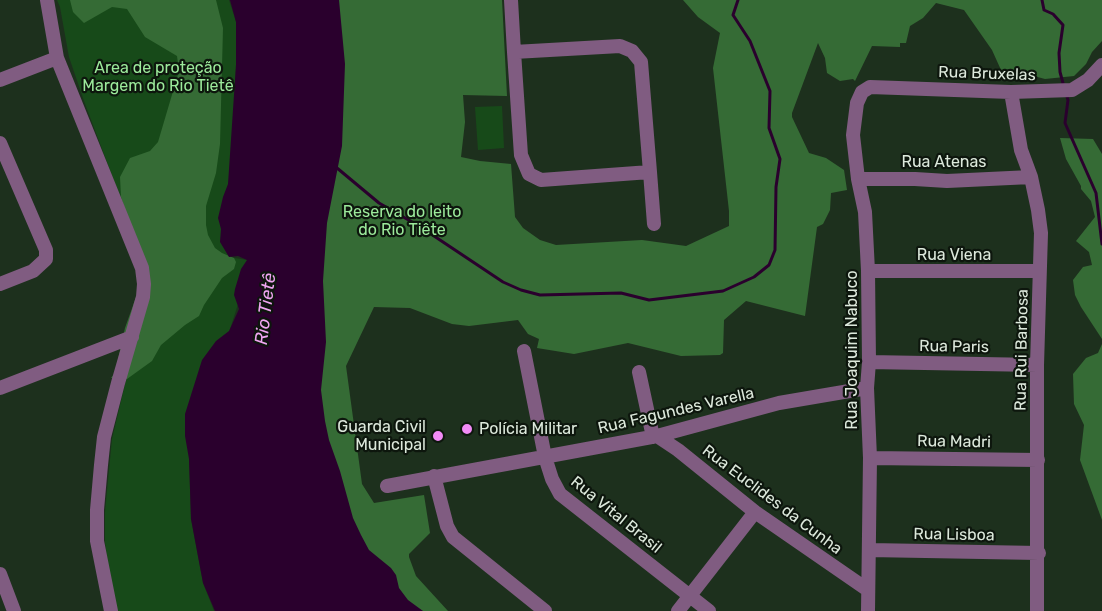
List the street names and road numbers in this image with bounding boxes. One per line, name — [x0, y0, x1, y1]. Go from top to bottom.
street label: Rua Bruxelas — [938, 63, 1036, 85]
street label: Rua Atenas — [901, 152, 987, 172]
street label: Rua Viena — [917, 245, 991, 265]
street label: Rua Joaquim Nabuco — [842, 270, 862, 430]
street label: Rua Rui Barbosa — [1011, 289, 1033, 411]
street label: Rua Paris — [919, 337, 989, 357]
street label: Rua Fagundes Varella — [596, 384, 756, 438]
street label: Rua Madri — [917, 432, 991, 452]
street label: Rua Euclides da Cunha — [698, 441, 846, 559]
street label: Rua Vital Brasil — [567, 472, 665, 558]
street label: Rua Lisboa — [913, 525, 995, 545]

